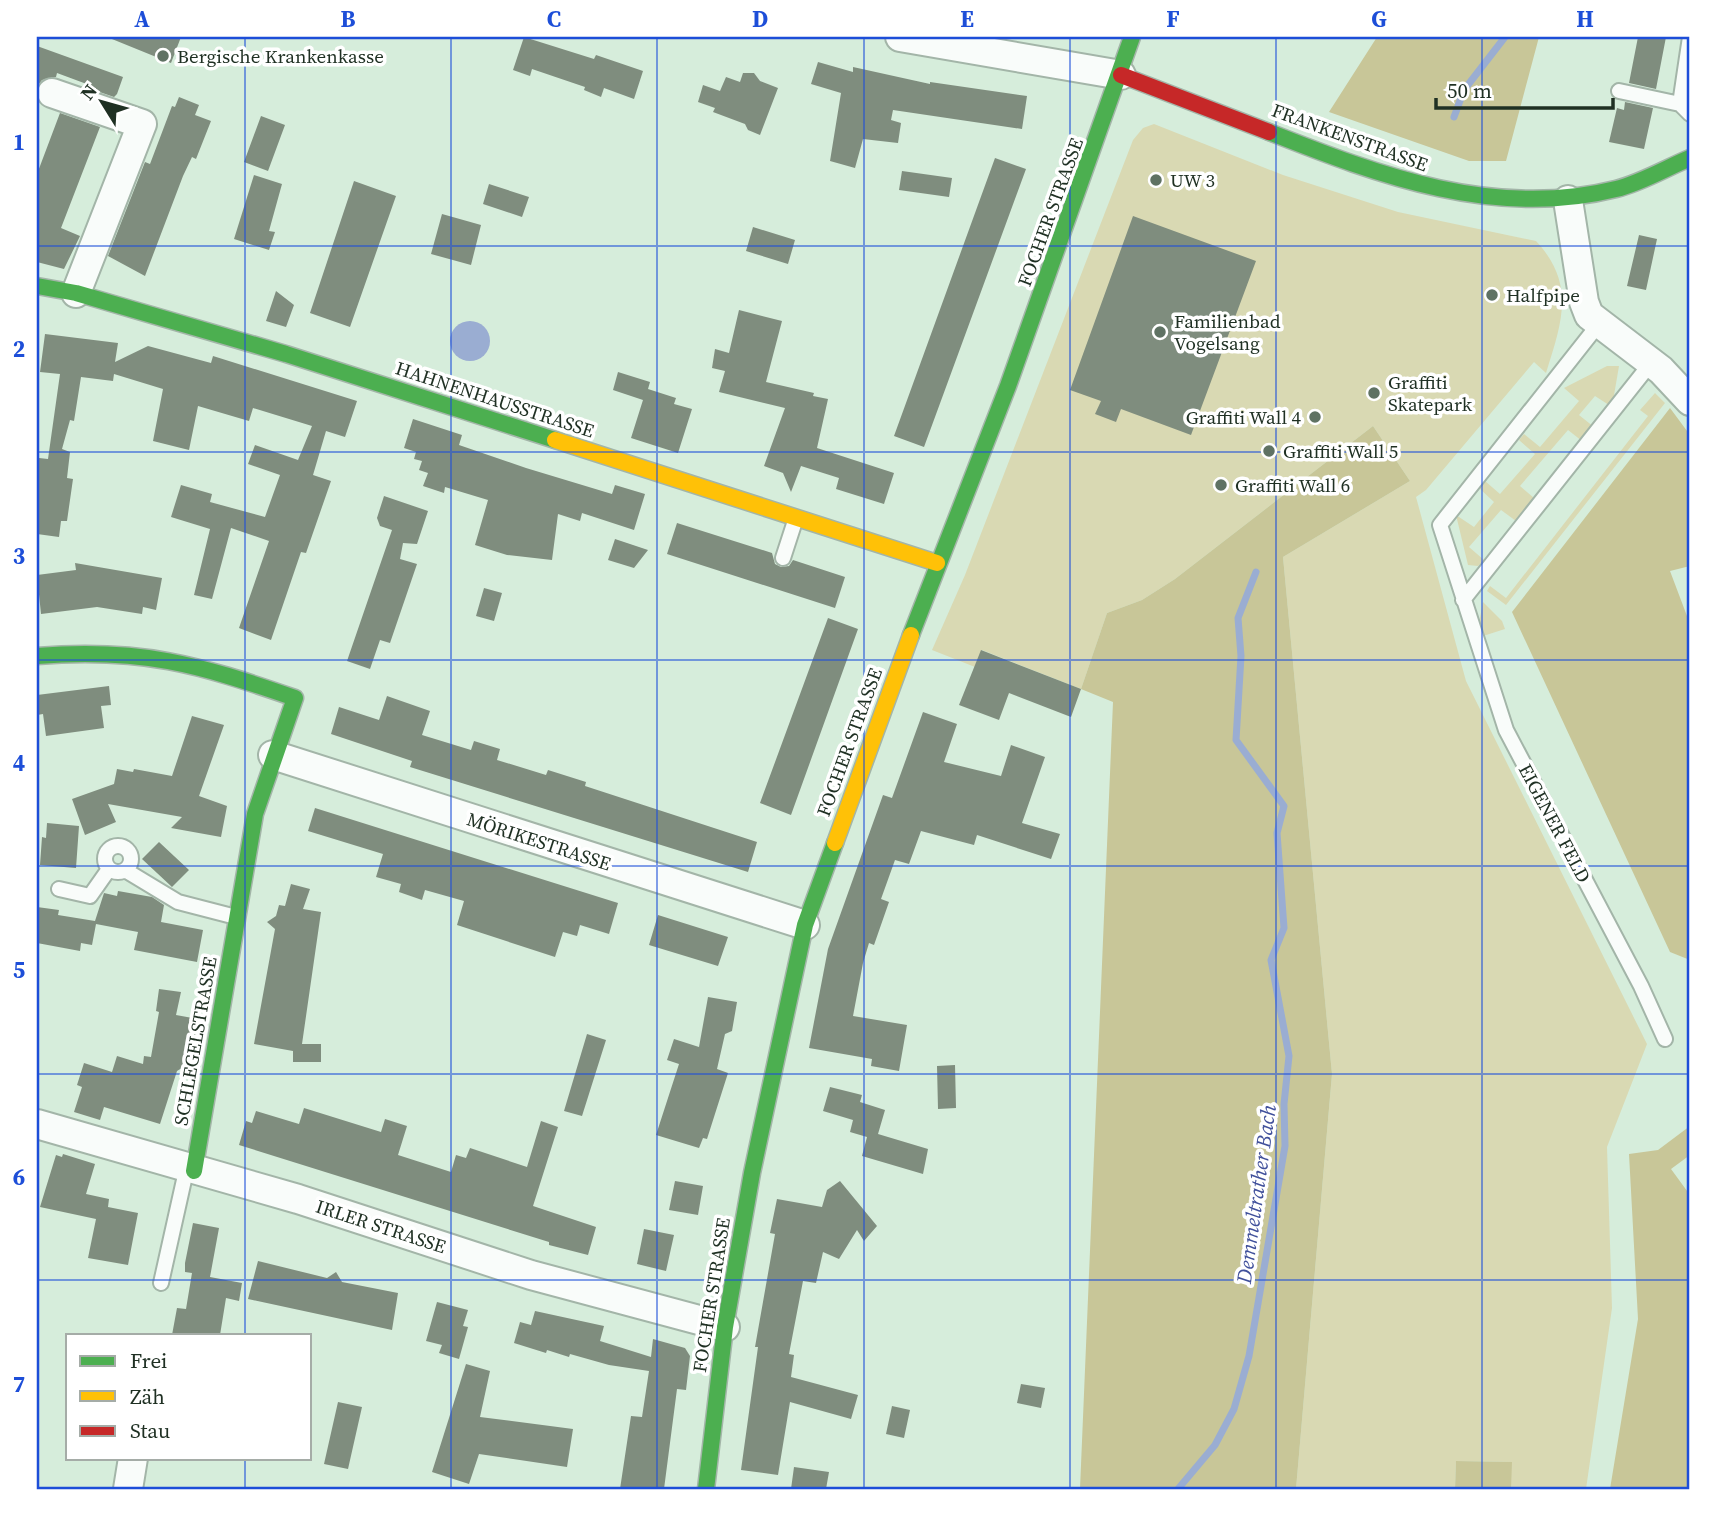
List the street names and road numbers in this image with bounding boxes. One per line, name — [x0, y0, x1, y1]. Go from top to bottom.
street label: FRANKENSTRASSE — [1268, 97, 1432, 177]
street label: FOCHER STRASSE — [1011, 134, 1089, 290]
street label: HAHNENHAUSSTRASSE — [392, 355, 598, 443]
street label: FOCHER STRASSE — [810, 664, 888, 820]
street label: EIGENER FELD — [1513, 759, 1597, 887]
street label: MÖRIKESTRASSE — [464, 805, 614, 877]
street label: SCHLEGELSTRASSE — [167, 955, 223, 1127]
street label: IRLER STRASSE — [313, 1193, 449, 1259]
street label: FOCHER STRASSE — [686, 1216, 736, 1374]

